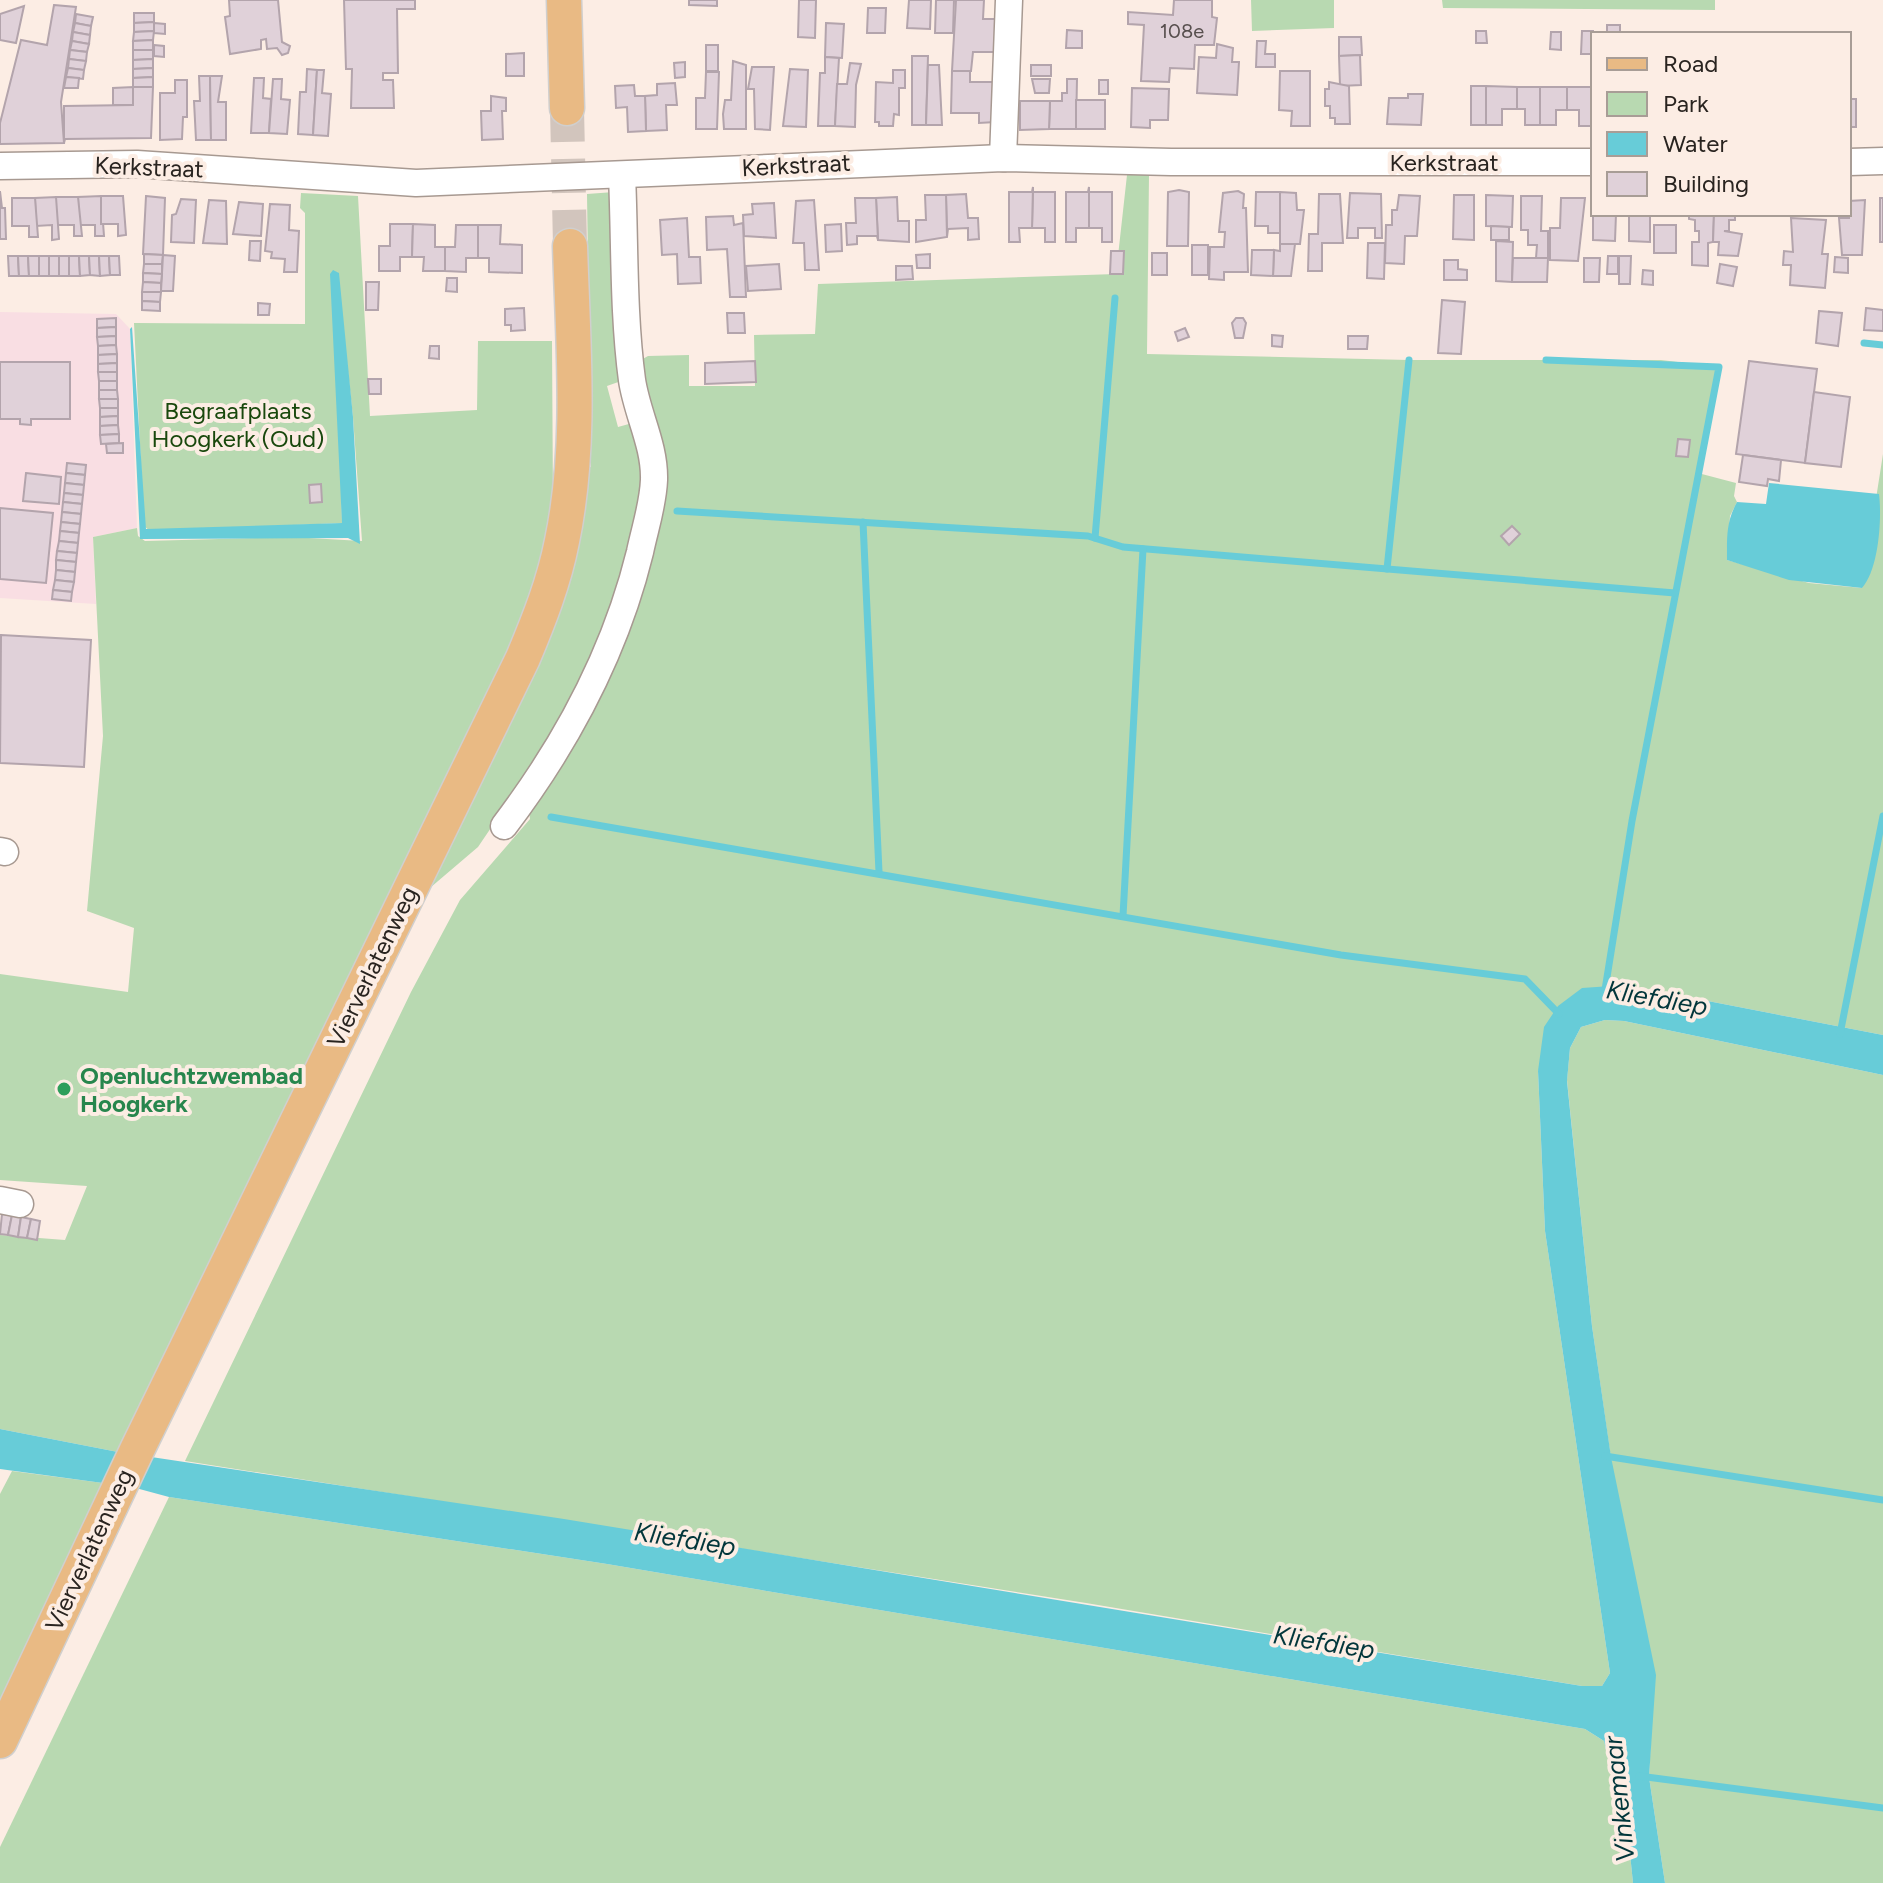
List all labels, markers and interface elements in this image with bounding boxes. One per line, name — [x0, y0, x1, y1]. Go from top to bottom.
house number: 108e — [1160, 19, 1204, 43]
legend — [1591, 32, 1851, 216]
text: Road — [1663, 49, 1718, 78]
text: Park — [1663, 89, 1709, 118]
text: Water — [1663, 129, 1728, 158]
street label: Kerkstraat — [741, 148, 851, 182]
street label: Kerkstraat — [1389, 148, 1499, 177]
street label: Kerkstraat — [94, 151, 204, 183]
text: Building — [1663, 169, 1749, 198]
park label: Begraafplaats Hoogkerk (Oud) — [151, 396, 325, 453]
street label: Vierverlatenweg — [321, 882, 423, 1052]
water label: Kliefdiep — [1604, 973, 1710, 1023]
place label: Openluchtzwembad Hoogkerk — [80, 1061, 303, 1118]
marker: Openluchtzwembad Hoogkerk — [55, 1080, 73, 1098]
street label: Vierverlatenweg — [39, 1464, 139, 1636]
water label: Kliefdiep — [632, 1515, 738, 1563]
water label: Kliefdiep — [1271, 1618, 1377, 1666]
water label: Vinkemaar — [1596, 1733, 1642, 1864]

